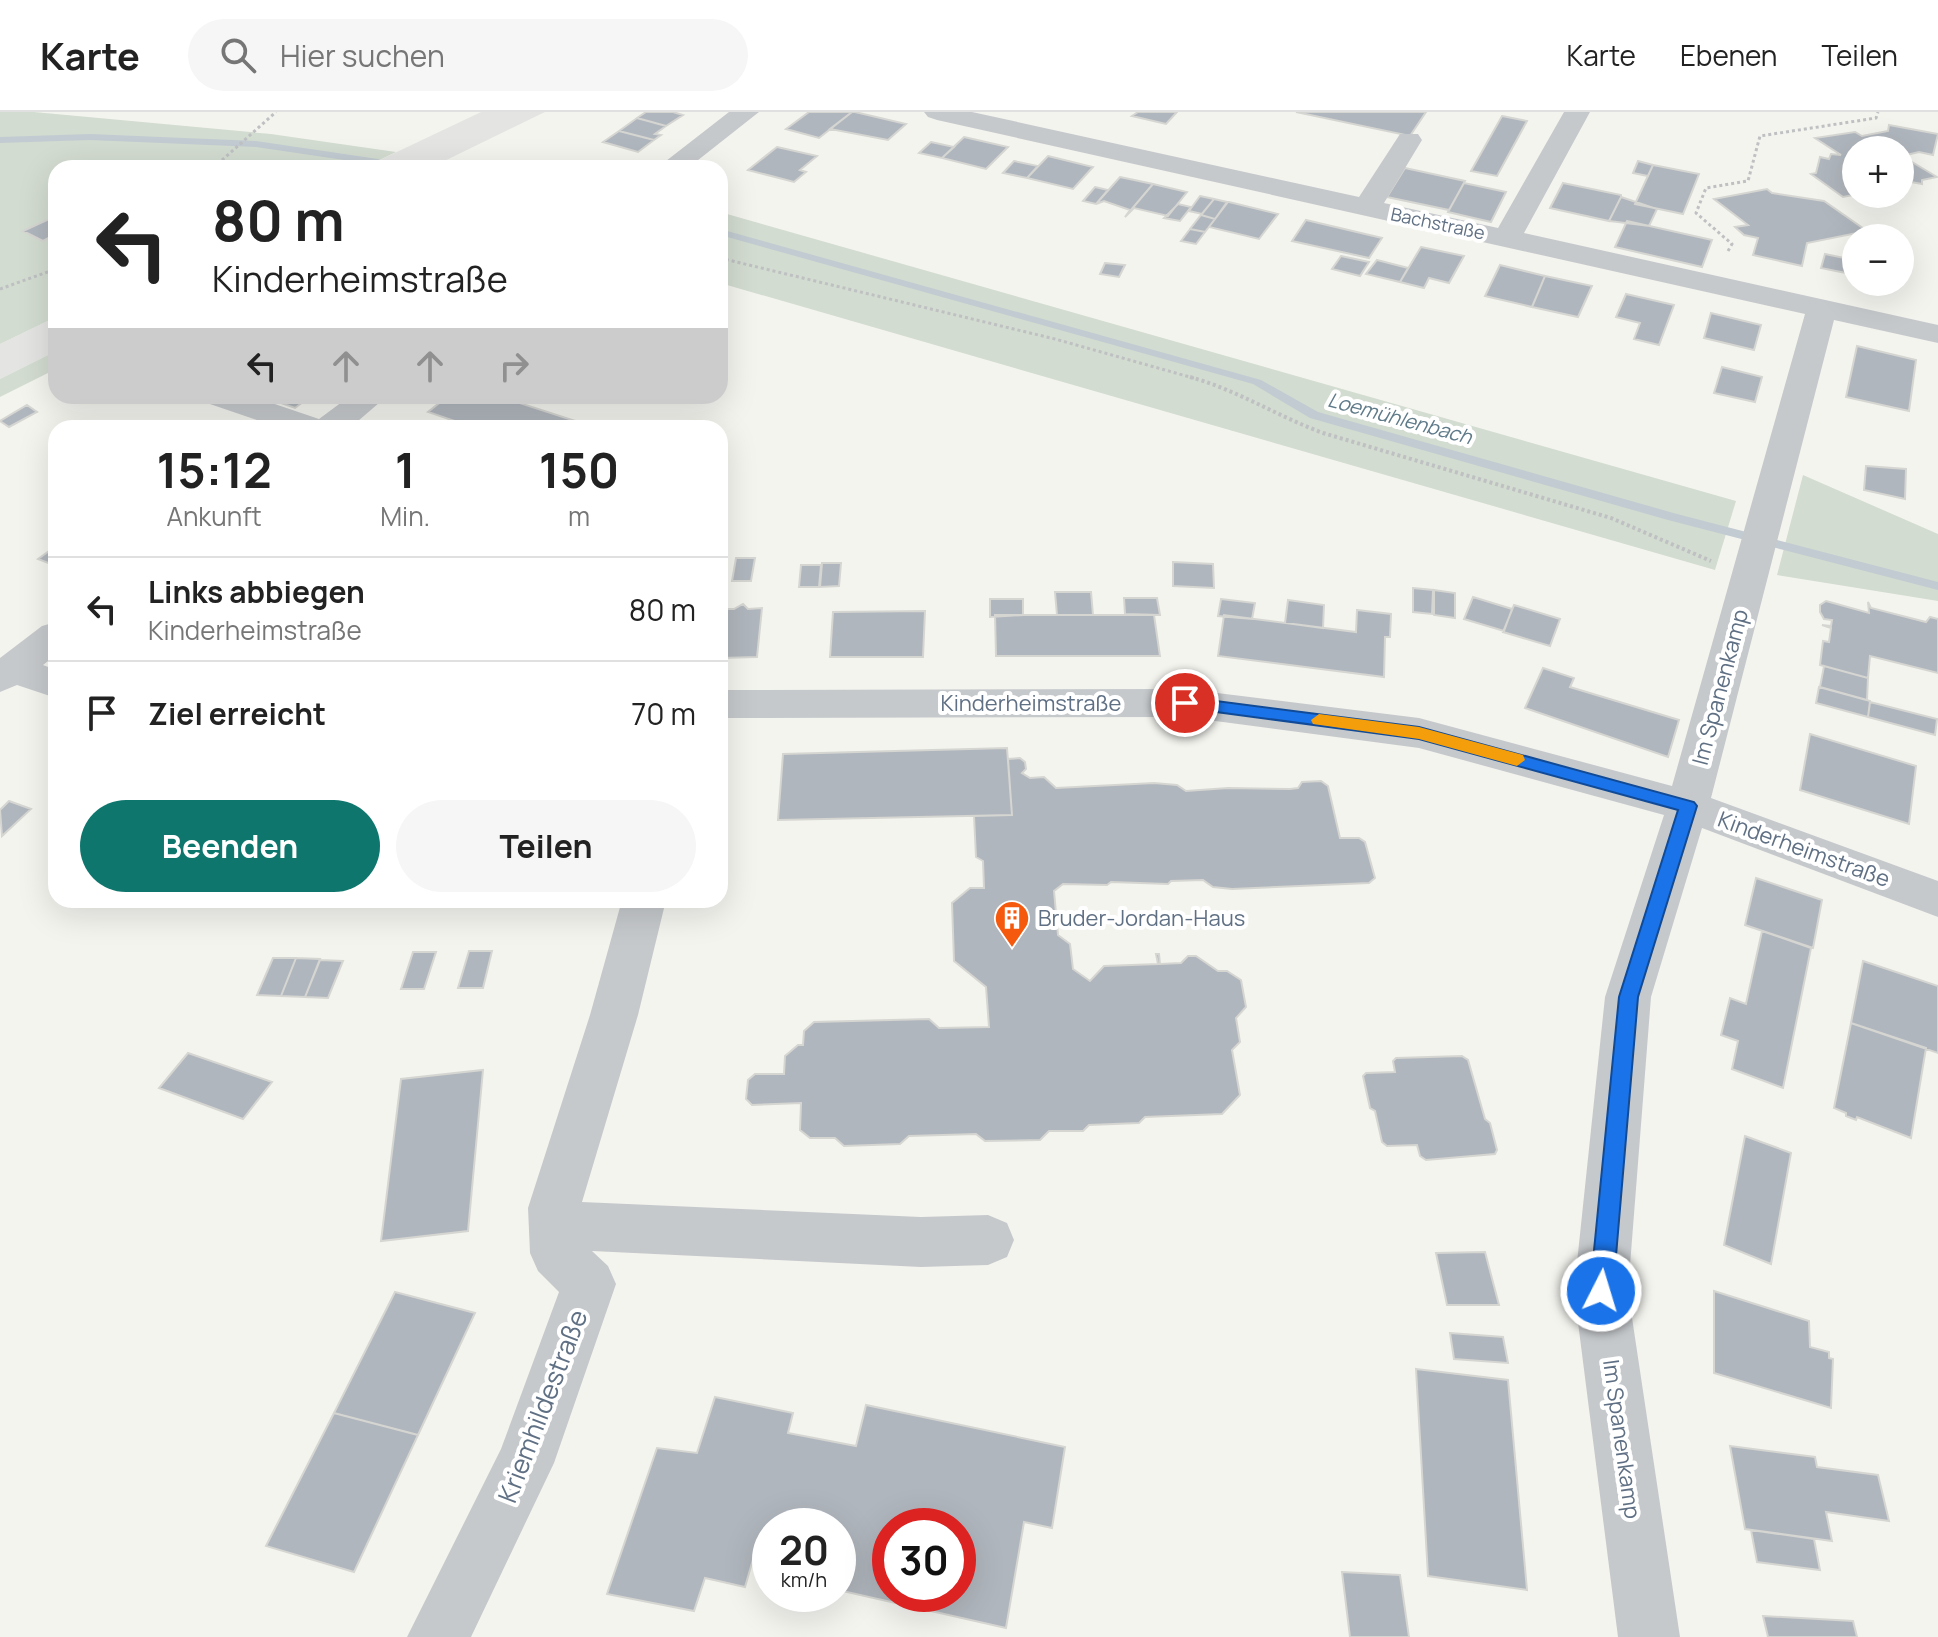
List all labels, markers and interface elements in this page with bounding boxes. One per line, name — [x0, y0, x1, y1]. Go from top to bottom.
search box — [188, 19, 748, 91]
text: Karte — [40, 29, 140, 81]
icon: search — [216, 33, 260, 77]
text: Hier suchen — [280, 35, 445, 76]
text: Karte — [1567, 36, 1636, 74]
text: Ebenen — [1680, 36, 1778, 74]
text: Teilen — [1822, 36, 1898, 74]
map controls — [1842, 136, 1914, 296]
button: + — [1842, 136, 1914, 208]
text: 80 m — [212, 181, 345, 258]
icon: left — [80, 192, 184, 296]
street label: Bachstraße — [1389, 201, 1487, 245]
button: − — [1842, 224, 1914, 296]
text: Kinderheimstraße — [212, 254, 508, 303]
icon: left — [240, 344, 284, 388]
icon: ahead — [324, 344, 368, 388]
icon: ahead — [408, 344, 452, 388]
icon: right — [492, 344, 536, 388]
water label: Loemühlenbach — [1325, 386, 1476, 450]
text: 15:12 — [157, 437, 272, 502]
text: 1 — [395, 437, 416, 502]
text: 150 — [539, 437, 619, 502]
text: Ankunft — [166, 498, 262, 534]
text: Min. — [380, 498, 430, 534]
text: m — [568, 498, 590, 534]
text: Links abbiegen — [148, 571, 365, 612]
icon: left — [80, 587, 124, 631]
text: 80 m — [629, 589, 696, 630]
street label: Im Spanenkamp — [1685, 606, 1755, 768]
text: Kinderheimstraße — [148, 612, 362, 648]
pin — [1151, 669, 1219, 737]
icon: arrive — [1163, 681, 1207, 725]
street label: Kinderheimstraße — [941, 688, 1122, 718]
icon: arrive — [80, 691, 124, 735]
text: Ziel erreicht — [148, 693, 326, 734]
text: 70 m — [631, 693, 696, 734]
button: Beenden — [80, 800, 380, 892]
button: Teilen — [396, 800, 696, 892]
street label: Kinderheimstraße — [1714, 804, 1894, 894]
building icon: Bruder-Jordan-Haus — [993, 899, 1031, 949]
place label: Bruder-Jordan-Haus — [1038, 903, 1245, 933]
position arrow — [1559, 1249, 1643, 1333]
street label: Kriemhildestraße — [489, 1304, 595, 1508]
street label: Im Spanenkamp — [1596, 1357, 1648, 1521]
speed limit sign: 30 — [872, 1508, 976, 1612]
text: 20 — [779, 1522, 829, 1577]
text: km/h — [781, 1566, 827, 1593]

